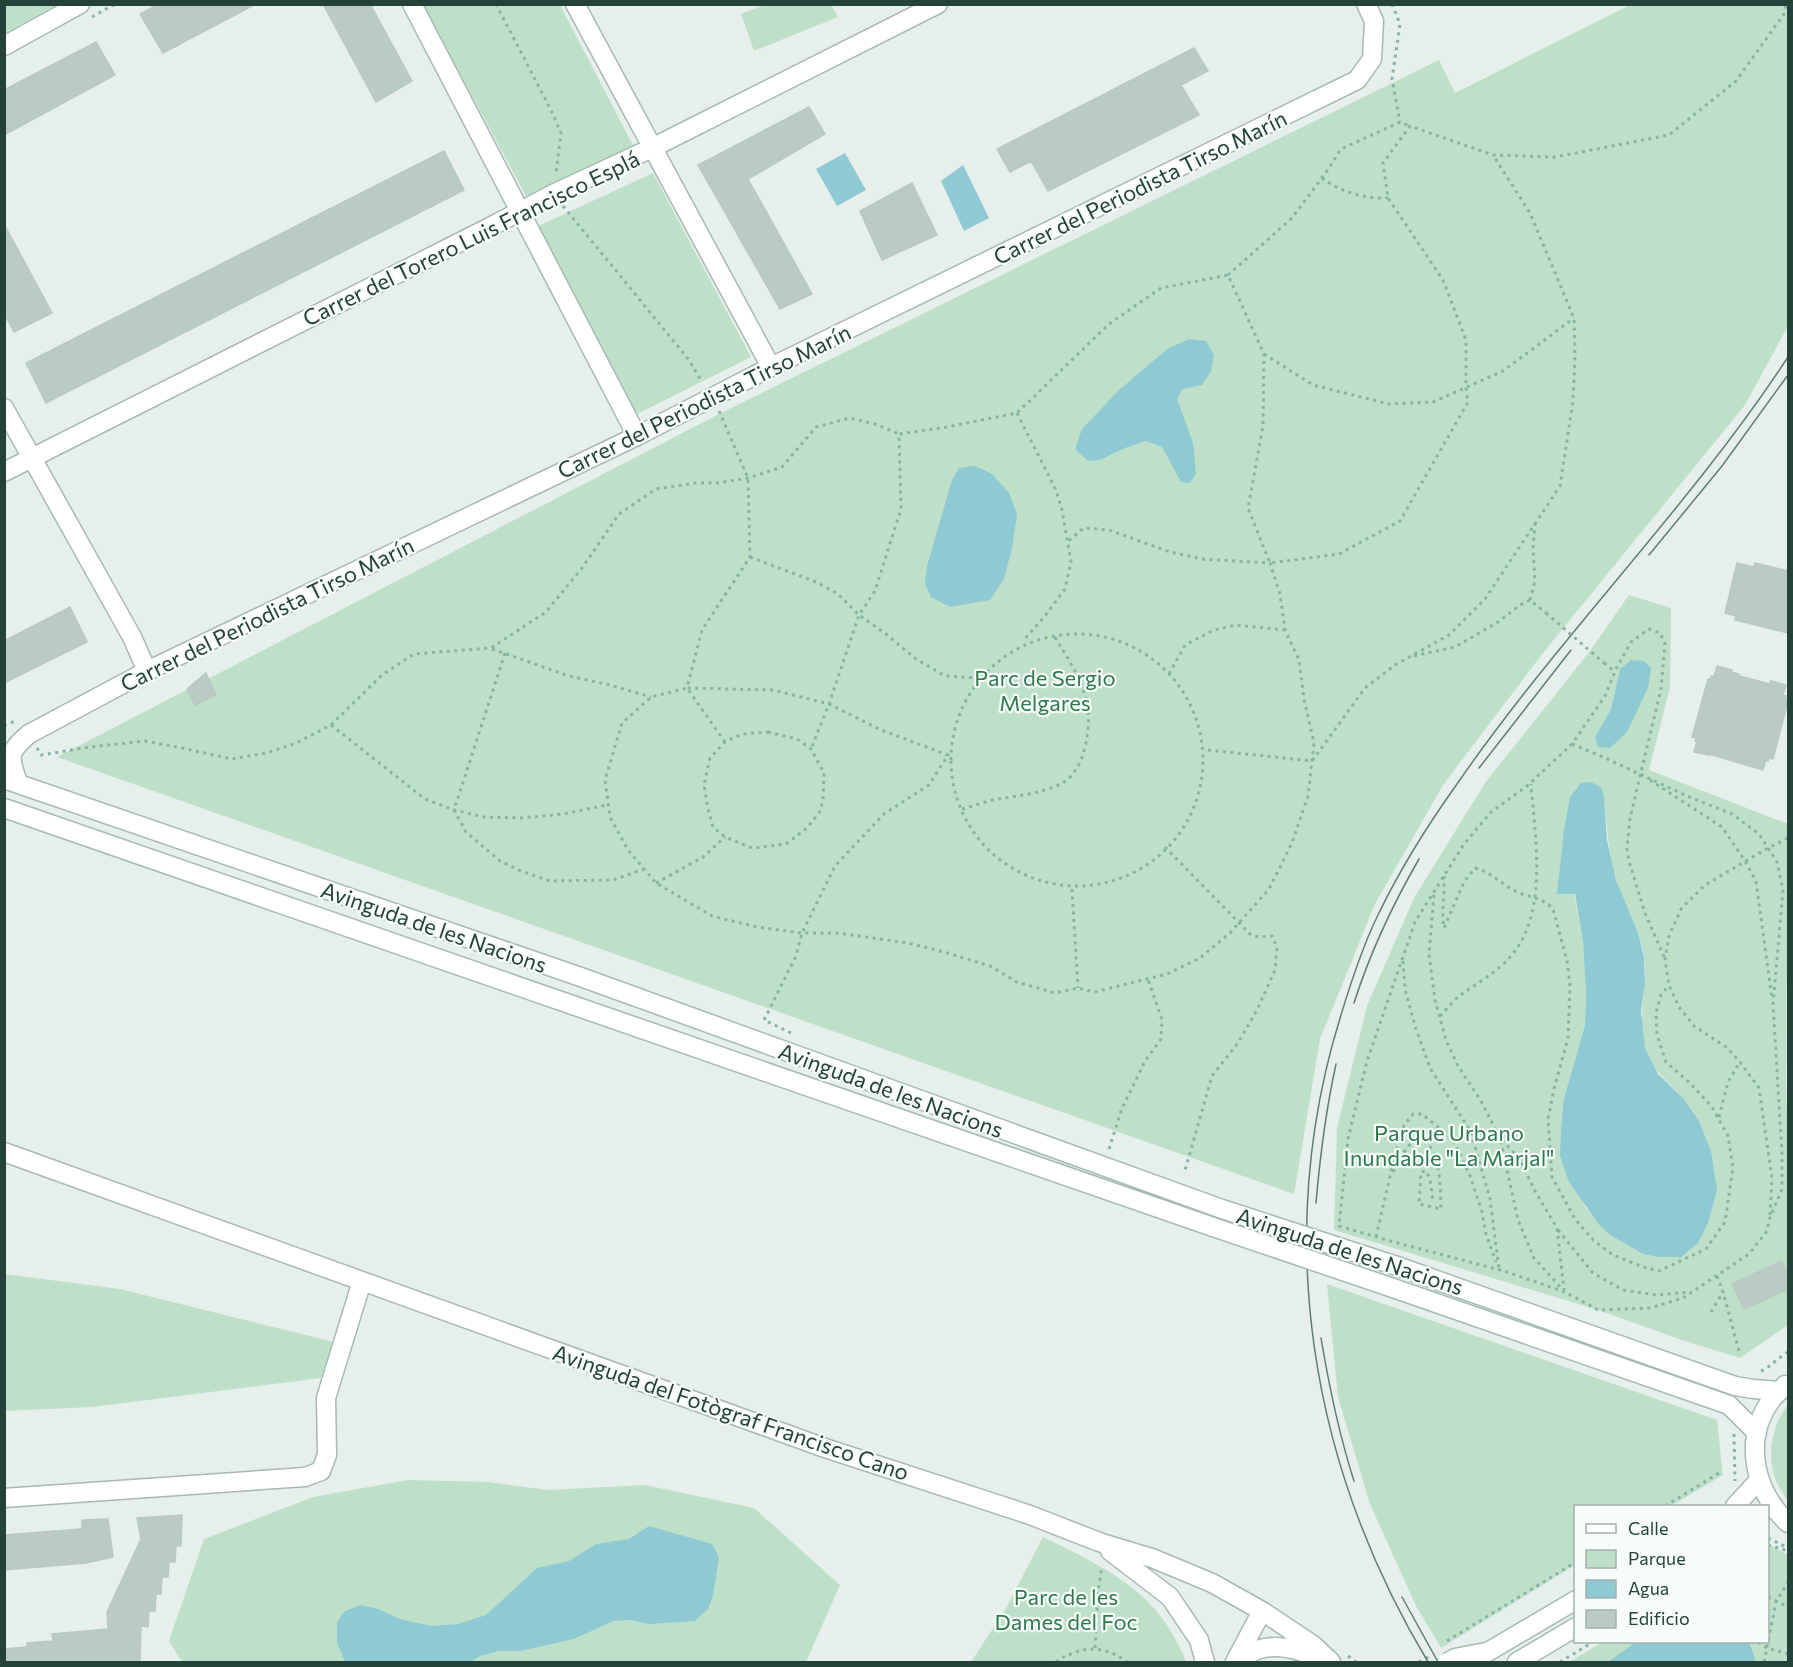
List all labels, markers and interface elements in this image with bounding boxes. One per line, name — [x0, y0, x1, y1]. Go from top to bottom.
street label: Carrer del Periodista Tirso Marín — [989, 104, 1291, 270]
street label: Carrer del Torero Luis Francisco Esplá — [298, 144, 644, 332]
street label: Carrer del Periodista Tirso Marín — [553, 318, 855, 484]
street label: Carrer del Periodista Tirso Marín — [116, 531, 418, 697]
park label: Parc de Sergio Melgares — [974, 664, 1116, 716]
street label: Avinguda de les Nacions — [318, 876, 550, 978]
street label: Avinguda de les Nacions — [775, 1037, 1007, 1143]
park label: Parque Urbano Inundable "La Marjal" — [1344, 1119, 1554, 1171]
street label: Avinguda de les Nacions — [1233, 1202, 1467, 1300]
street label: Avinguda del Fotògraf Francisco Cano — [549, 1338, 913, 1486]
legend — [1574, 1505, 1769, 1643]
text: Calle — [1628, 1517, 1668, 1539]
text: Parque — [1628, 1547, 1686, 1569]
text: Agua — [1628, 1577, 1669, 1599]
park label: Parc de les Dames del Foc — [994, 1583, 1138, 1635]
text: Edificio — [1628, 1607, 1690, 1629]

